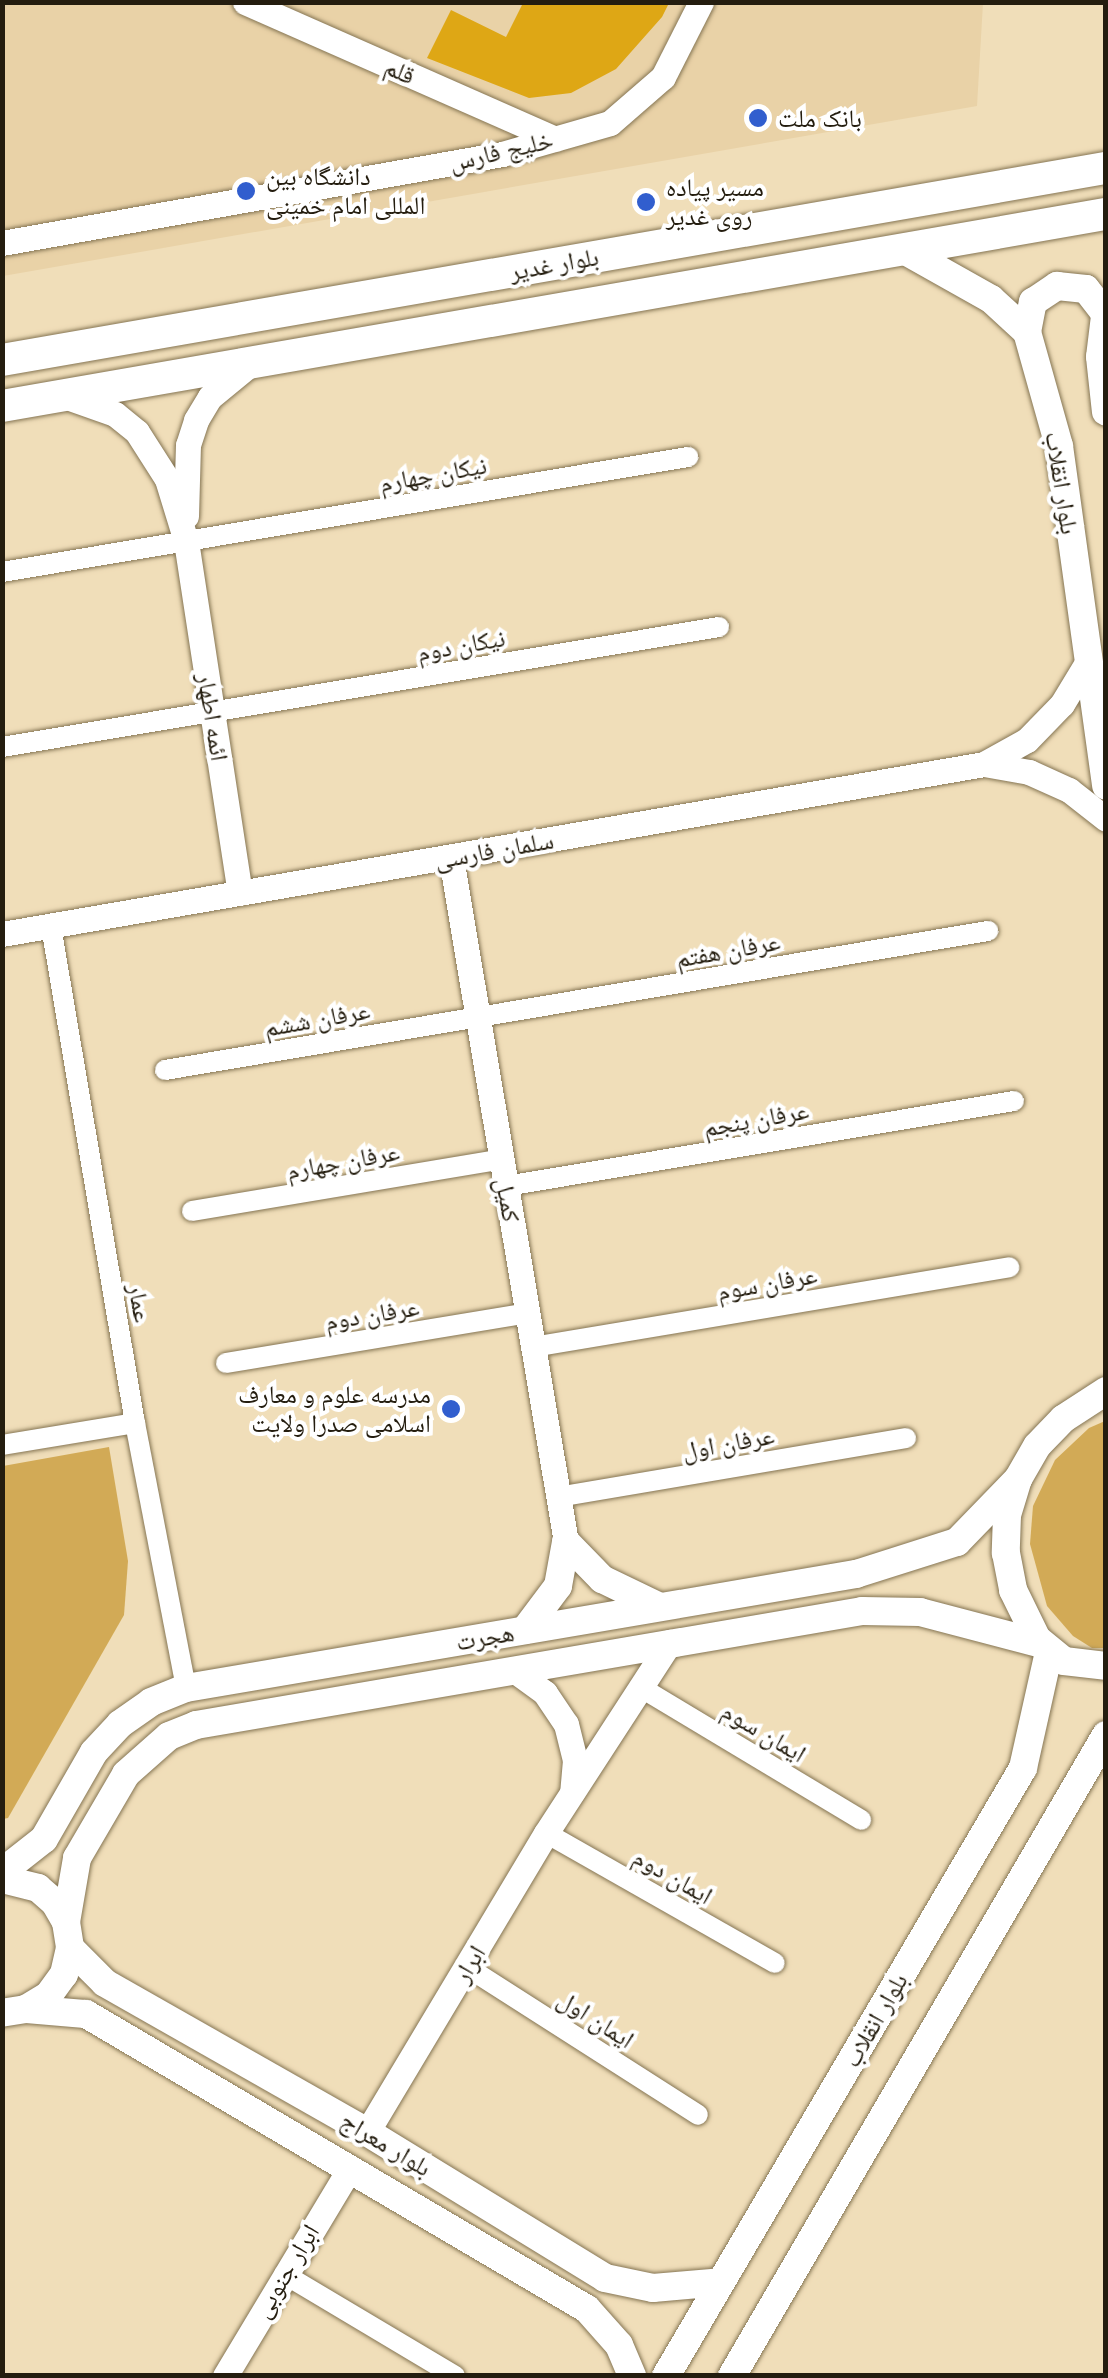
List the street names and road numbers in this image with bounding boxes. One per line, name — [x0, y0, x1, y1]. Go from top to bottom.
street label: قلم — [380, 51, 420, 91]
street label: خلیج فارس — [446, 124, 556, 178]
street label: بلوار غدیر — [507, 241, 601, 287]
street label: بلوار انقلاب — [1039, 429, 1085, 537]
street label: نیکان چهارم — [377, 450, 489, 498]
street label: نیکان دوم — [415, 623, 507, 667]
street label: ائمه اطهار — [191, 671, 235, 763]
street label: سلمان فارسی — [432, 825, 556, 875]
street label: عرفان هفتم — [674, 926, 782, 974]
street label: عرفان ششم — [262, 995, 372, 1043]
street label: عرفان پنجم — [701, 1095, 811, 1143]
street label: عرفان چهارم — [284, 1136, 402, 1186]
street label: کمیل — [489, 1175, 527, 1225]
street label: عرفان سوم — [715, 1259, 819, 1307]
street label: عمار — [122, 1281, 158, 1325]
street label: عرفان دوم — [323, 1292, 421, 1336]
street label: عرفان اول — [680, 1420, 776, 1466]
street label: هجرت — [453, 1617, 517, 1657]
street label: ایمان سوم — [717, 1695, 811, 1769]
street label: ایمان دوم — [628, 1841, 718, 1911]
street label: ابرار — [446, 1940, 492, 1988]
street label: بلوار انقلاب — [836, 1968, 914, 2072]
street label: ایمان اول — [552, 1983, 640, 2055]
street label: بلوار معراج — [335, 2105, 437, 2183]
street label: ابرار جنوبی — [246, 2219, 326, 2323]

